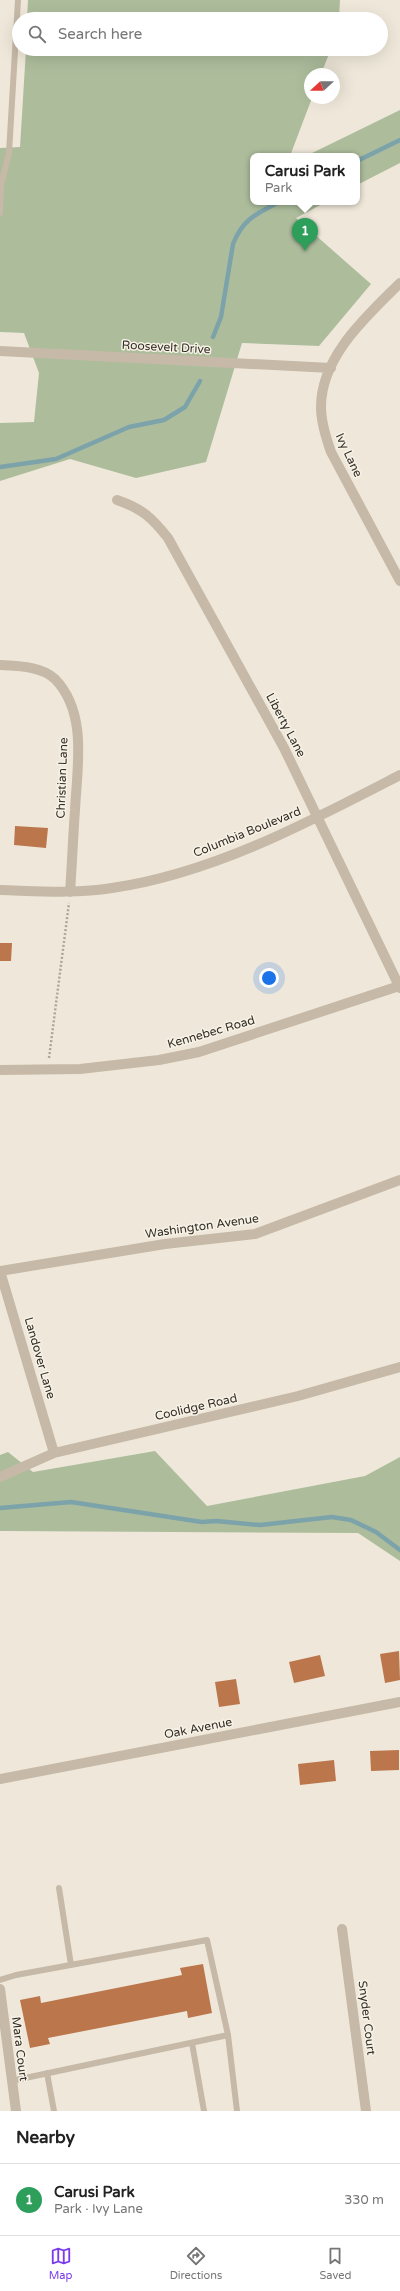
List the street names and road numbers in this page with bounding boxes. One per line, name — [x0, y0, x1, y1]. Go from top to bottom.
street label: Roosevelt Drive — [121, 338, 211, 356]
street label: Ivy Lane — [333, 431, 365, 479]
street label: Liberty Lane — [263, 690, 309, 760]
street label: Christian Lane — [54, 737, 70, 819]
street label: Columbia Boulevard — [191, 804, 303, 860]
street label: Kennebec Road — [166, 1013, 256, 1051]
street label: Washington Avenue — [144, 1211, 260, 1241]
street label: Landover Lane — [22, 1316, 58, 1401]
street label: Coolidge Road — [154, 1391, 238, 1423]
street label: Oak Avenue — [163, 1715, 233, 1741]
street label: Snyder Court — [355, 1980, 379, 2056]
street label: Mara Court — [9, 2016, 31, 2082]

